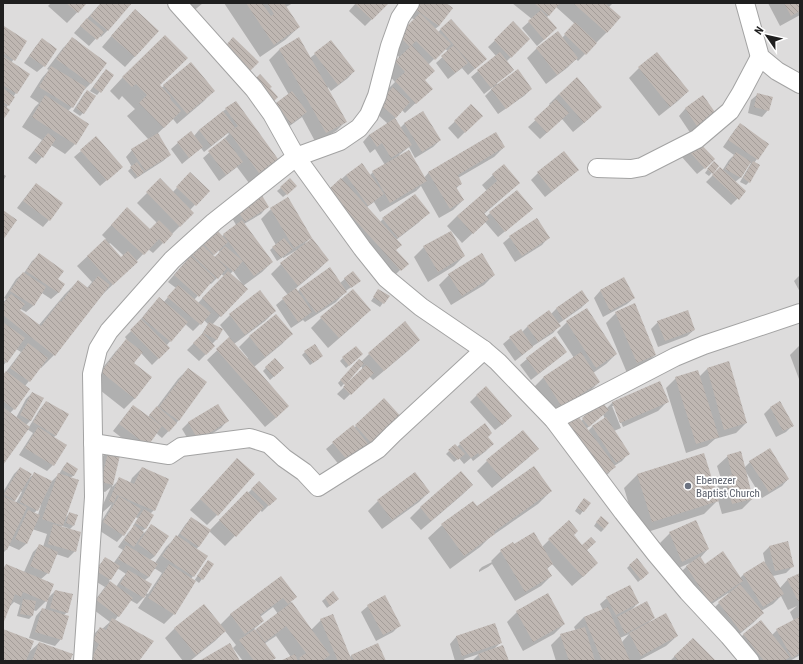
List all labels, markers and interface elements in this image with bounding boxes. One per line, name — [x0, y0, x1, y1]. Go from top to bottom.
north arrow — [747, 16, 787, 56]
text: N — [752, 24, 767, 37]
place label: Ebenezer Baptist Church — [696, 474, 760, 500]
marker: Ebenezer Baptist Church — [683, 481, 693, 491]

